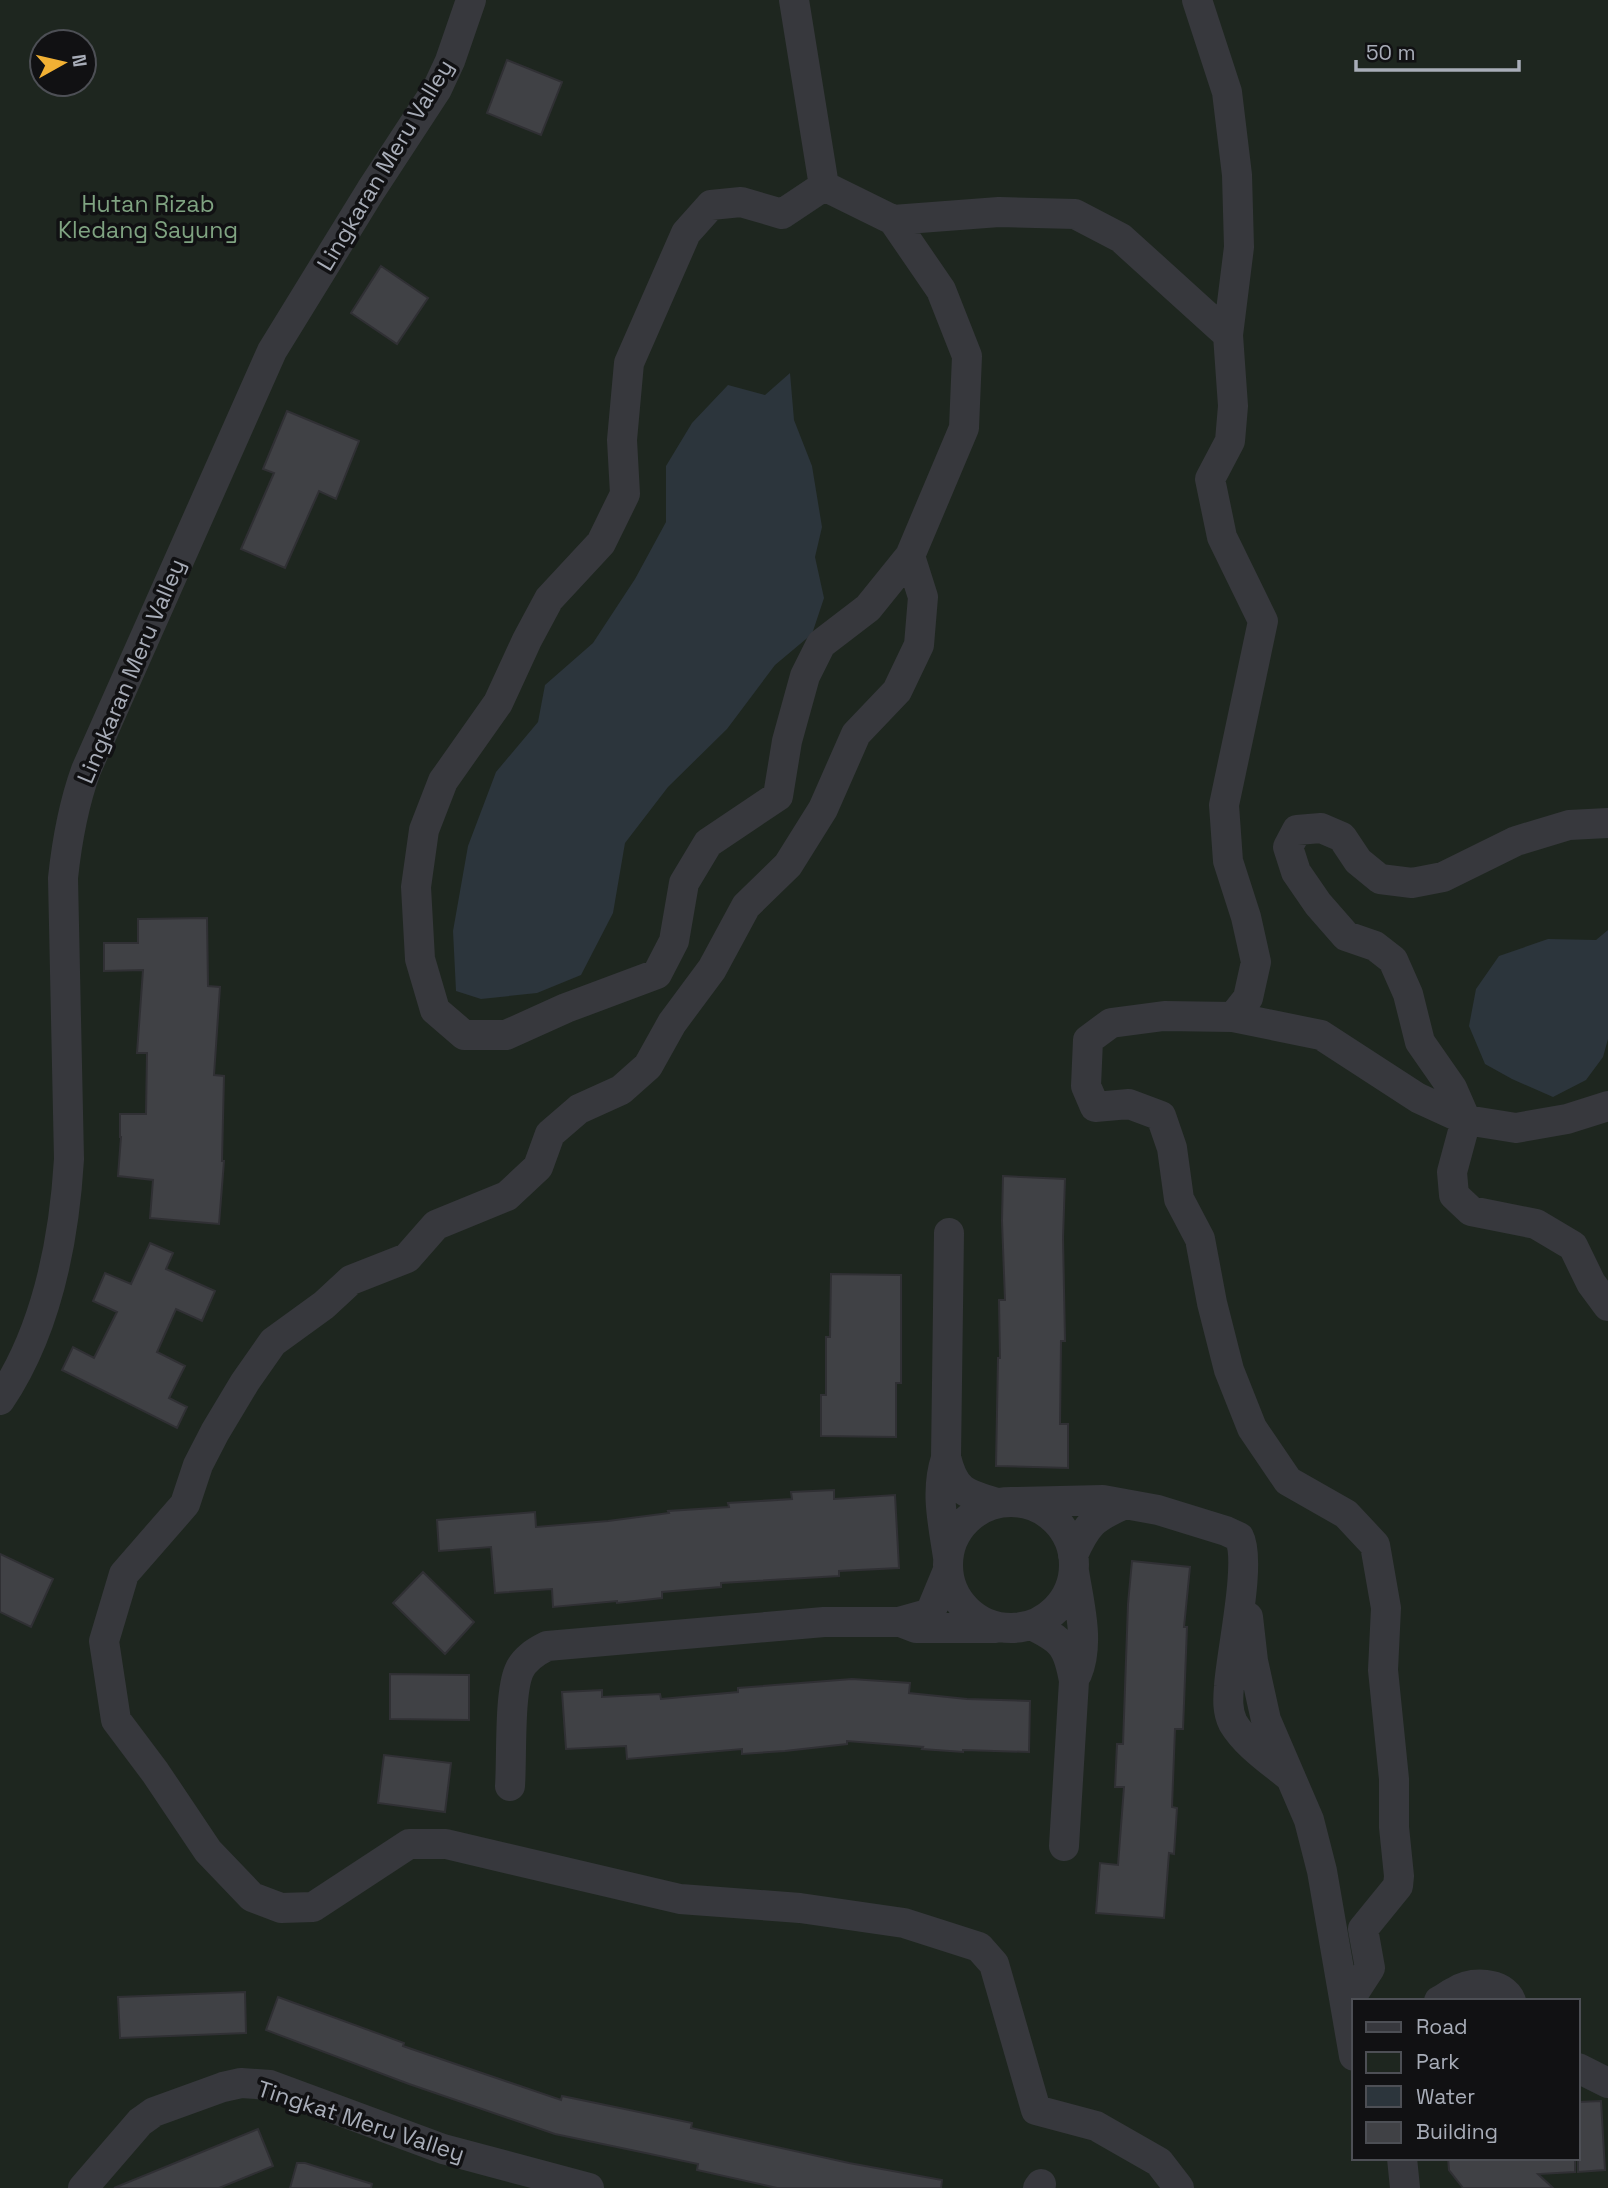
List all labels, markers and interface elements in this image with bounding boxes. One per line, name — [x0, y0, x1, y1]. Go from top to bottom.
north arrow — [28, 28, 98, 98]
scale bar — [1356, 28, 1519, 72]
text: 50 m — [1366, 39, 1416, 66]
text: N — [66, 53, 93, 69]
street label: Lingkaran Meru Valley — [310, 54, 460, 276]
park label: Hutan Rizab Kledang Sayung — [58, 189, 238, 245]
street label: Lingkaran Meru Valley — [70, 554, 192, 788]
legend — [1352, 1999, 1580, 2160]
text: Road — [1416, 2013, 1468, 2040]
text: Park — [1416, 2048, 1460, 2075]
street label: Tingkat Meru Valley — [253, 2073, 469, 2169]
text: Water — [1416, 2083, 1475, 2110]
text: Building — [1416, 2118, 1498, 2145]

